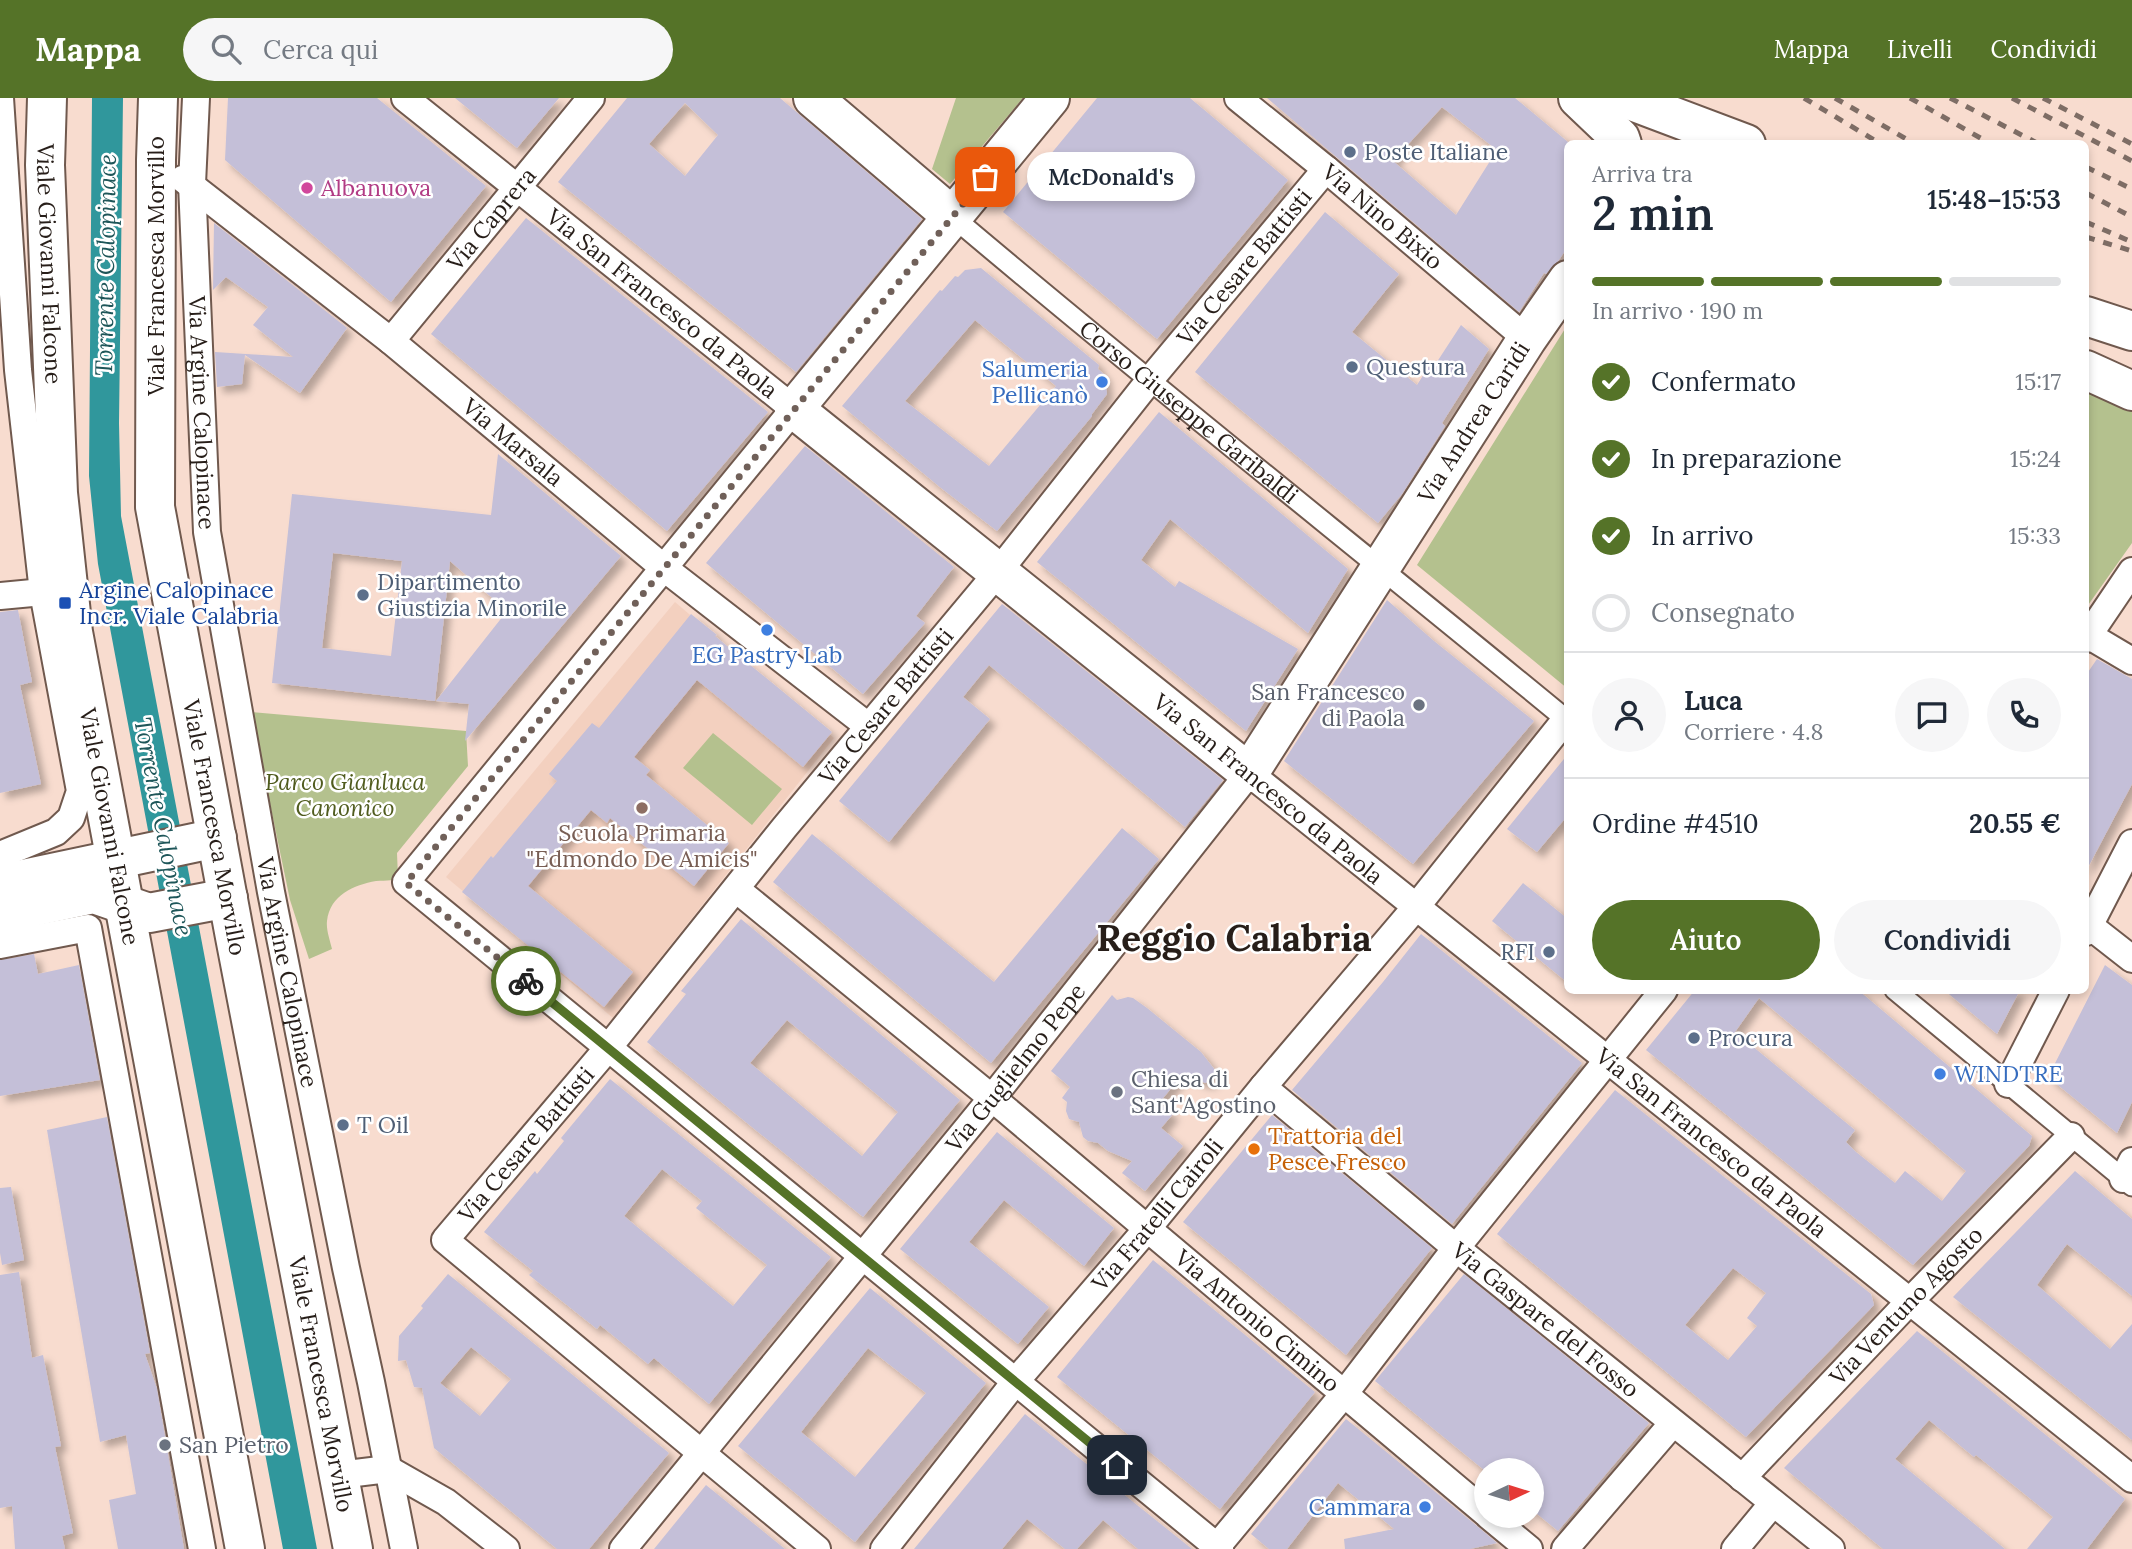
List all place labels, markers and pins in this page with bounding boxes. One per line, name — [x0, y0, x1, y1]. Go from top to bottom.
place label: Poste Italiane — [1364, 137, 1508, 166]
marker: Poste Italiane — [1342, 144, 1358, 160]
pin — [955, 147, 1015, 207]
callout: McDonald's — [1027, 153, 1195, 202]
place label: Albanuova — [320, 173, 431, 202]
marker: Albanuova — [299, 180, 315, 196]
place label: Questura — [1366, 352, 1466, 381]
place label: Salumeria Pellicanò — [982, 354, 1088, 409]
marker: Questura — [1344, 359, 1360, 375]
marker: Salumeria Pellicanò — [1094, 374, 1110, 390]
place label: Dipartimento Giustizia Minorile — [377, 567, 567, 622]
place label: Argine Calopinace Incr. Viale Calabria — [78, 575, 279, 630]
marker: Dipartimento Giustizia Minorile — [355, 587, 371, 603]
marker: Argine Calopinace Incr. Viale Calabria — [57, 595, 73, 611]
marker: EG Pastry Lab — [759, 622, 775, 638]
place label: EG Pastry Lab — [692, 640, 842, 669]
place label: San Francesco di Paola — [1251, 677, 1405, 732]
marker: San Francesco di Paola — [1411, 697, 1427, 713]
marker: Scuola Primaria "Edmondo De Amicis" — [634, 800, 650, 816]
place label: Scuola Primaria "Edmondo De Amicis" — [526, 818, 758, 873]
place label: RFI — [1500, 937, 1535, 966]
marker: RFI — [1541, 944, 1557, 960]
place label: Procura — [1708, 1023, 1793, 1052]
marker: Procura — [1686, 1030, 1702, 1046]
place label: WINDTRE — [1954, 1059, 2063, 1088]
place label: Chiesa di Sant'Agostino — [1131, 1064, 1276, 1119]
marker: WINDTRE — [1932, 1066, 1948, 1082]
marker: Chiesa di Sant'Agostino — [1109, 1084, 1125, 1100]
place label: T Oil — [357, 1110, 409, 1139]
marker: T Oil — [335, 1117, 351, 1133]
place label: Trattoria del Pesce Fresco — [1268, 1121, 1406, 1176]
marker: Trattoria del Pesce Fresco — [1246, 1141, 1262, 1157]
place label: San Pietro — [179, 1430, 289, 1459]
pin — [1087, 1435, 1147, 1495]
marker: San Pietro — [157, 1437, 173, 1453]
place label: Cammara — [1308, 1492, 1411, 1521]
marker: Cammara — [1417, 1499, 1433, 1515]

